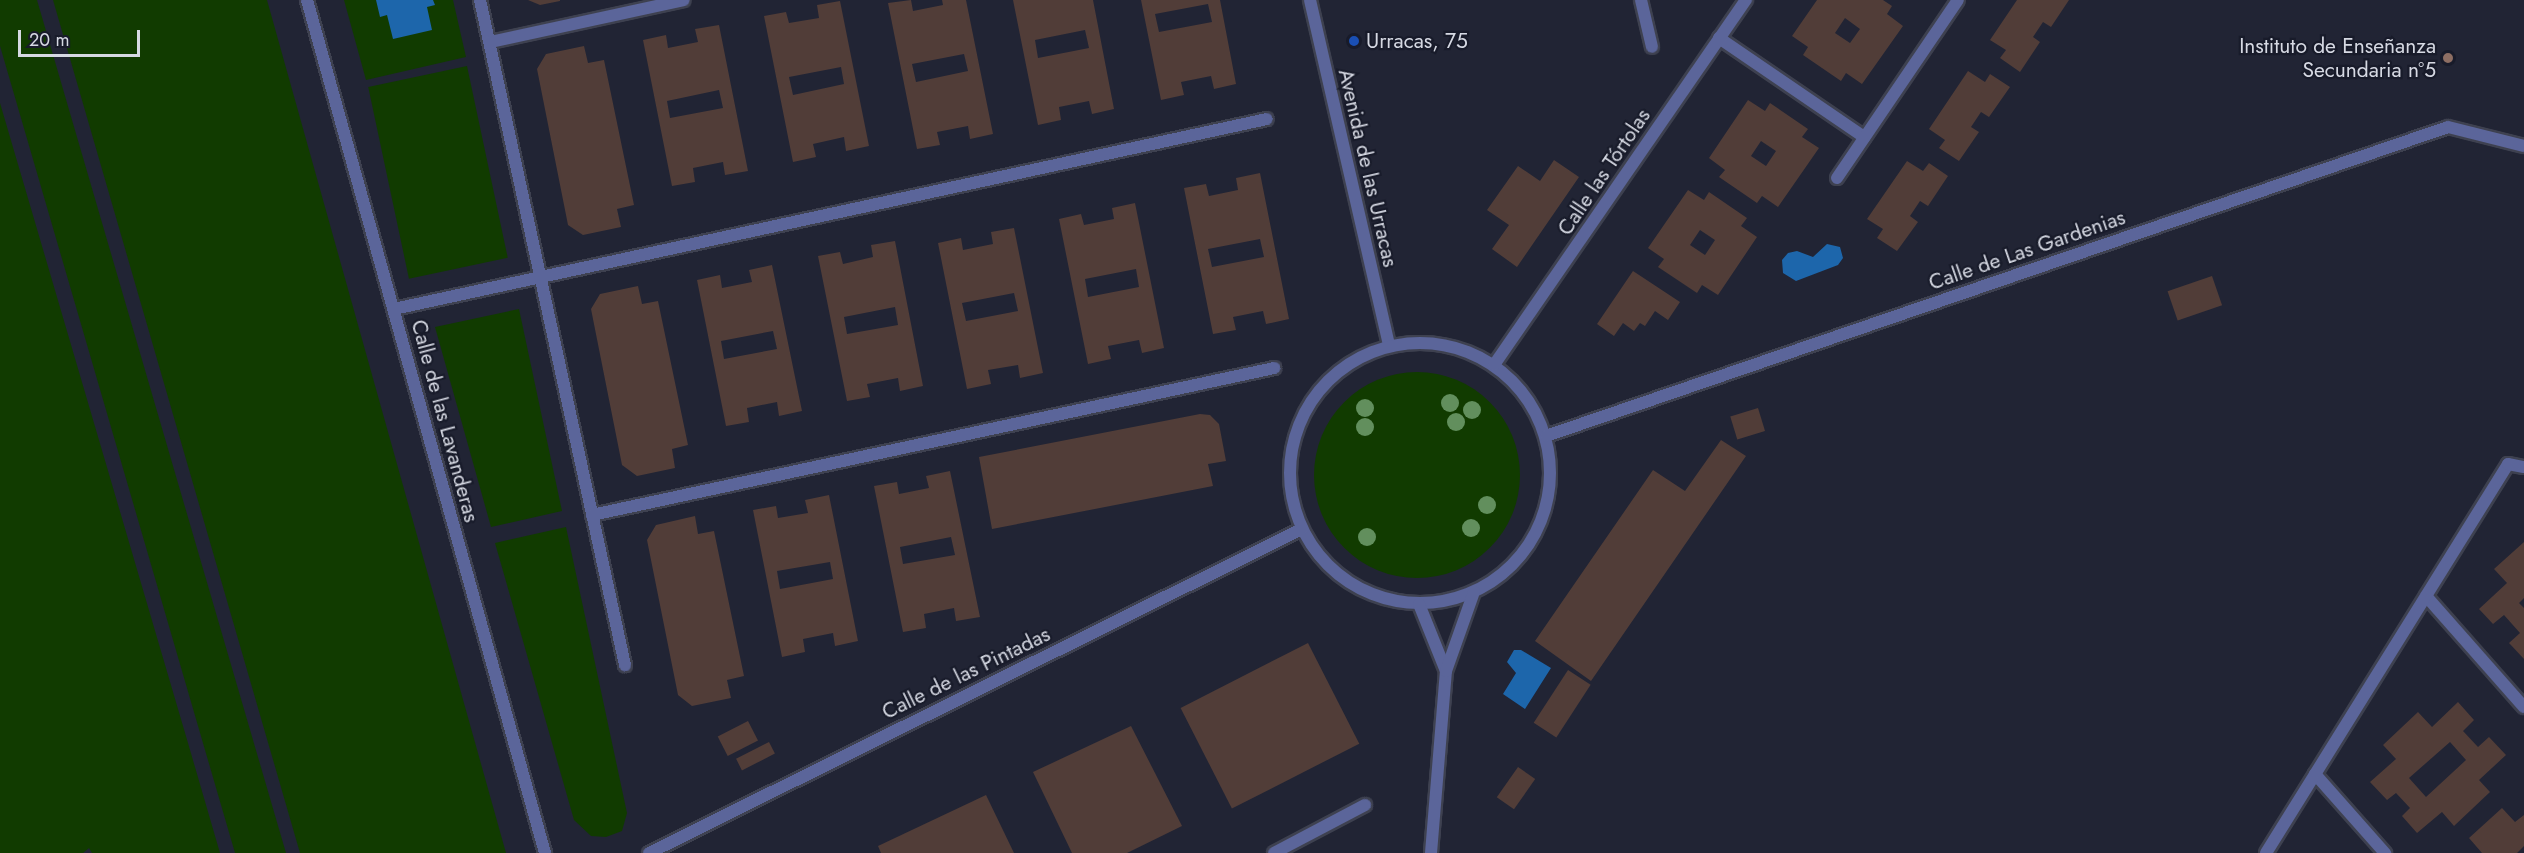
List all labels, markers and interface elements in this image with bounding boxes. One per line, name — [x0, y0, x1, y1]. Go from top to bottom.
scale bar — [21, 18, 142, 56]
text: 20 m — [29, 27, 69, 53]
place label: Urracas, 75 — [1366, 28, 1468, 54]
place label: Instituto de Enseñanza Secundaria nº5 — [2239, 33, 2436, 83]
marker: Urracas, 75 — [1347, 34, 1361, 48]
marker: Instituto de Enseñanza Secundaria nº5 — [2441, 51, 2455, 65]
street label: Avenida de las Urracas — [1333, 67, 1403, 269]
street label: Calle las Tórtolas — [1552, 104, 1656, 240]
street label: Calle de Las Gardenias — [1925, 205, 2129, 295]
street label: Calle de las Lavanderas — [406, 317, 484, 525]
street label: Calle de las Pintadas — [878, 621, 1054, 725]

